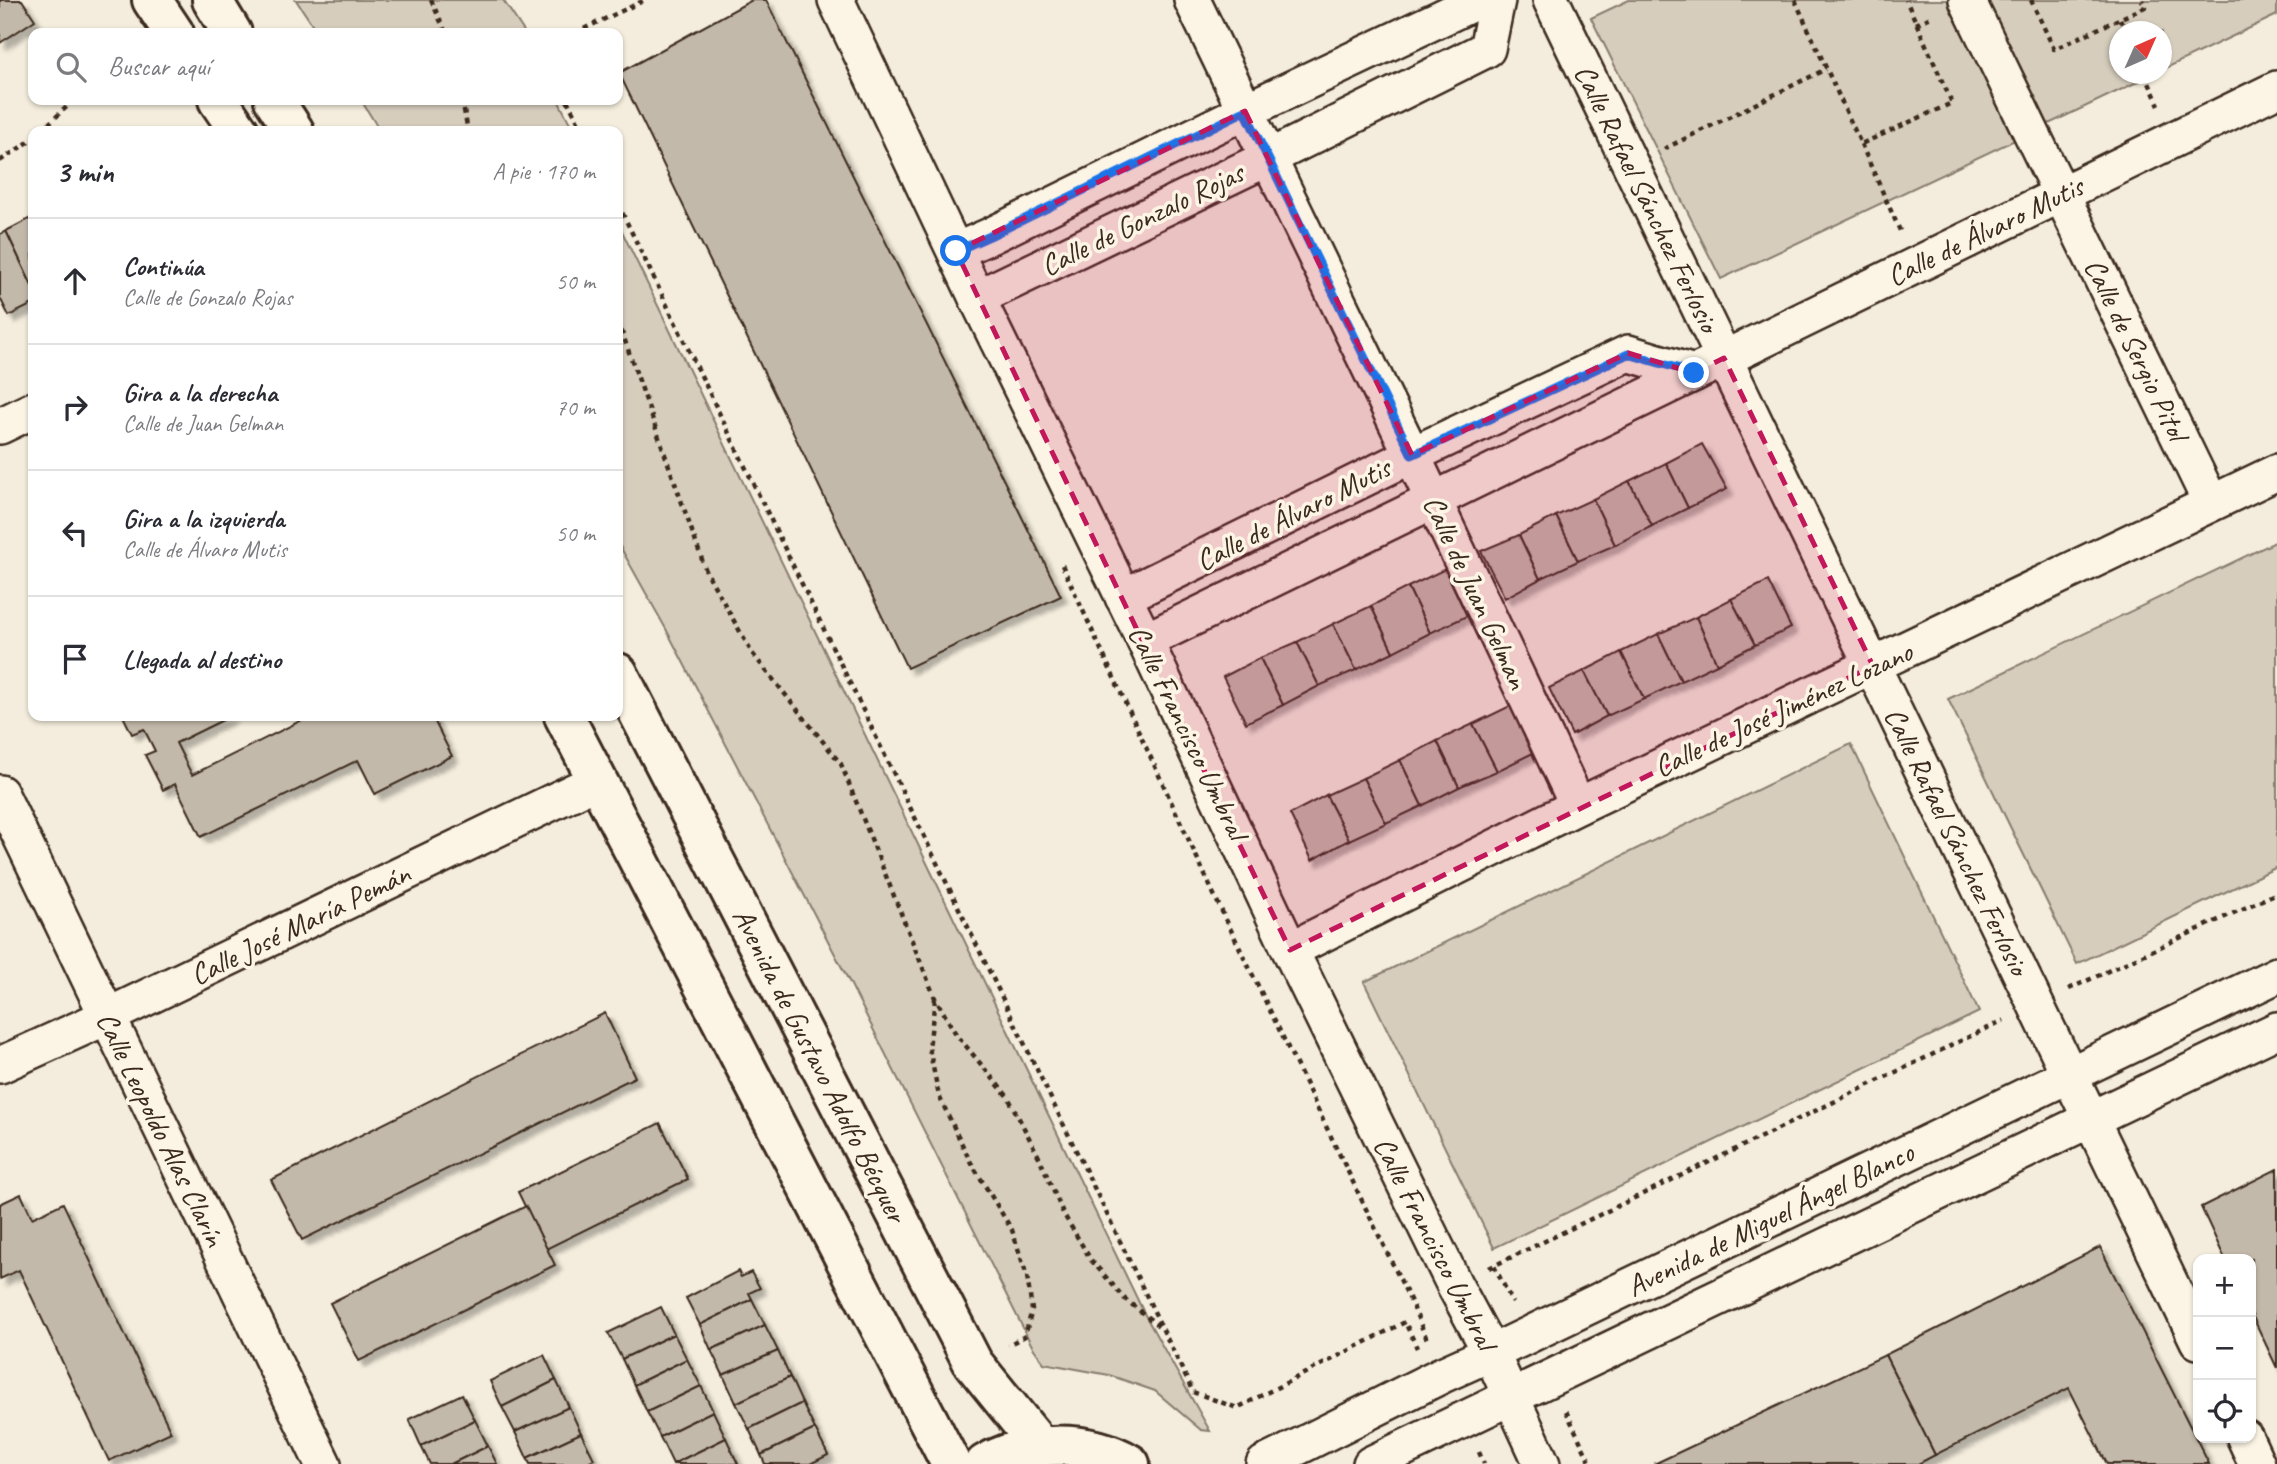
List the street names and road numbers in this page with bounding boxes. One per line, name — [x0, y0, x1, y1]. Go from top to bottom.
street label: Calle Rafael Sánchez Ferlosio — [1566, 58, 1730, 341]
street label: Calle de Gonzalo Rojas — [1034, 152, 1252, 285]
street label: Calle de Álvaro Mutis — [1881, 166, 2092, 295]
street label: Calle de Sergio Pitol — [2076, 252, 2198, 450]
street label: Calle de Álvaro Mutis — [1189, 447, 1399, 579]
street label: Calle de Juan Gelman — [1415, 489, 1538, 696]
street label: Calle Francisco Umbral — [1120, 619, 1258, 850]
street label: Calle de José Jiménez Lozano — [1648, 632, 1920, 786]
street label: Calle Rafael Sánchez Ferlosio — [1876, 701, 2040, 984]
street label: Calle José María Pemán — [184, 854, 418, 994]
street label: Avenida de Gustavo Adolfo Bécquer — [724, 901, 917, 1231]
street label: Calle Leopoldo Alas Clarín — [88, 1006, 235, 1254]
street label: Calle Francisco Umbral — [1365, 1130, 1507, 1360]
street label: Avenida de Miguel Ángel Blanco — [1620, 1132, 1921, 1305]

